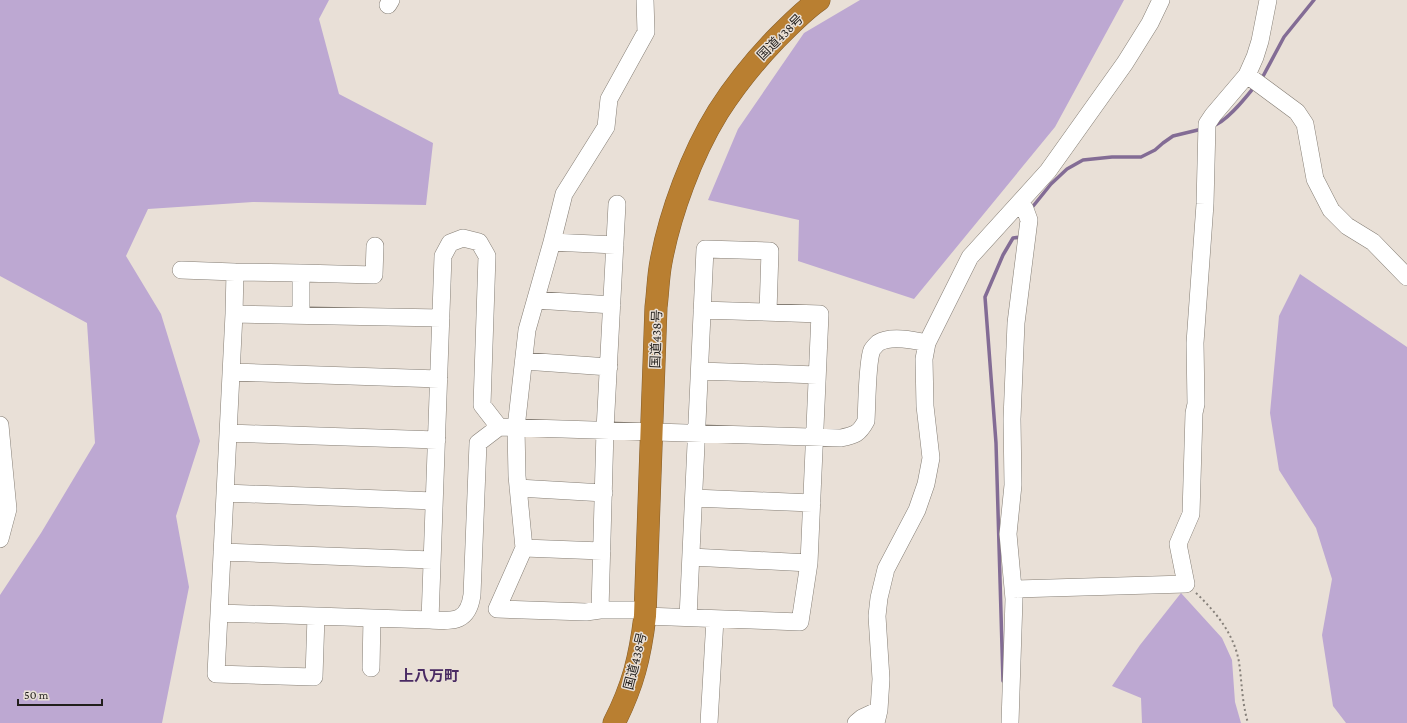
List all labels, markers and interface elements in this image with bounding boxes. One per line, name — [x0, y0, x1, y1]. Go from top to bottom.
street label: 国道438号 — [754, 11, 806, 63]
street label: 国道438号 — [647, 309, 665, 369]
street label: 国道438号 — [621, 631, 649, 691]
district label: 上八万町 — [399, 668, 459, 684]
scale bar — [18, 681, 102, 707]
text: 50 m — [24, 688, 49, 702]

